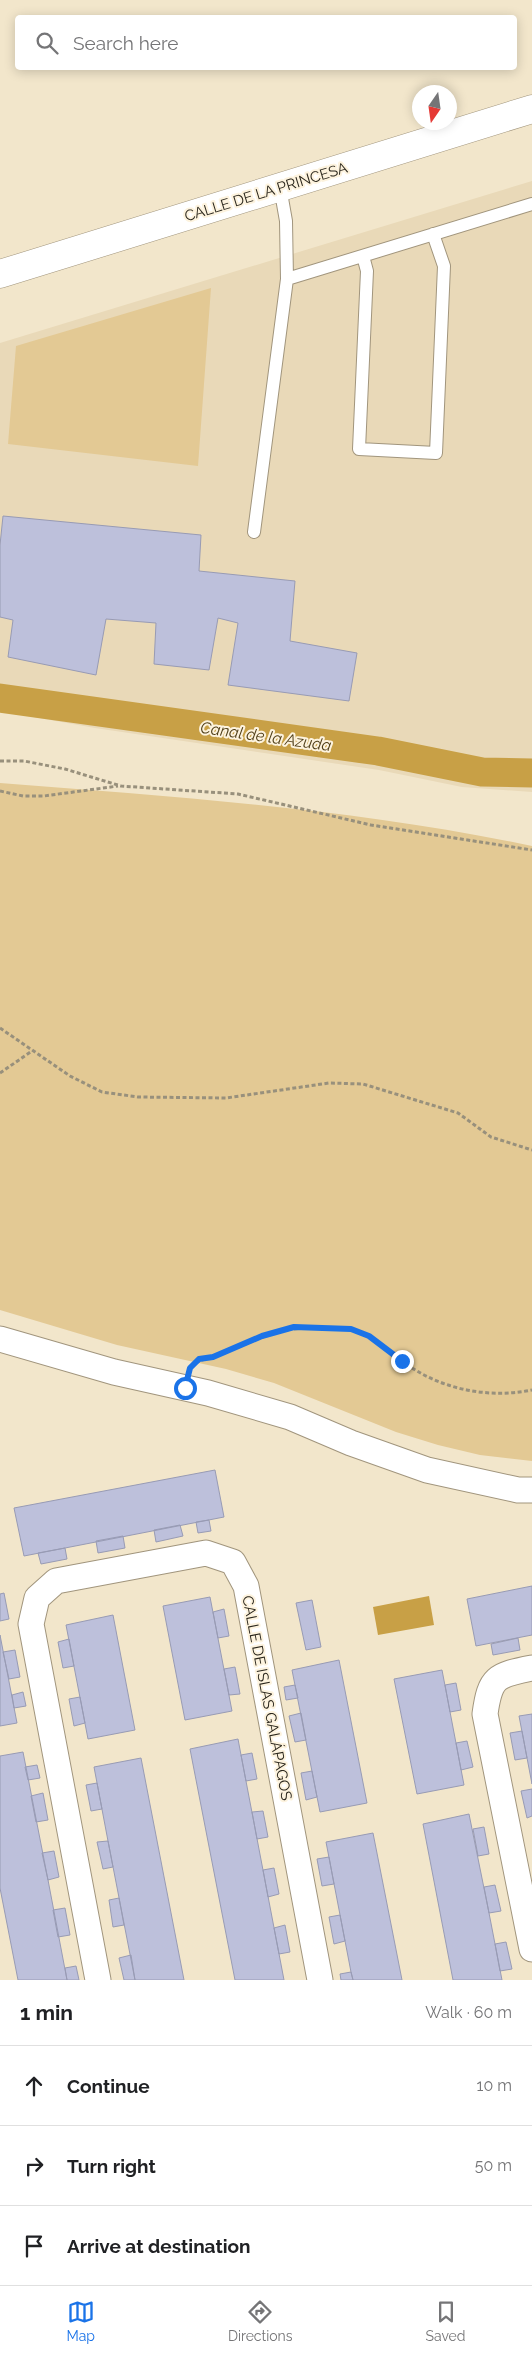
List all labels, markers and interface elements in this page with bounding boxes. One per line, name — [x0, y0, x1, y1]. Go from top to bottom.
search box — [15, 15, 517, 70]
icon: search — [33, 29, 61, 57]
text: Search here — [73, 32, 179, 54]
north arrow — [412, 85, 457, 130]
street label: CALLE DE LA PRINCESA — [182, 159, 350, 225]
water label: Canal de la Azuda — [199, 718, 333, 755]
route end — [391, 1350, 414, 1373]
route start — [174, 1377, 197, 1400]
street label: CALLE DE ISLAS GALÁPAGOS — [238, 1594, 296, 1802]
text: 1 min — [20, 2000, 73, 2025]
text: Walk · 60 m — [425, 2003, 512, 2022]
icon: ahead — [20, 2072, 48, 2100]
text: Continue — [67, 2075, 150, 2097]
text: 10 m — [477, 2076, 512, 2095]
icon: right — [20, 2152, 48, 2180]
text: Turn right — [67, 2155, 156, 2177]
text: 50 m — [475, 2156, 512, 2175]
icon: arrive — [20, 2232, 48, 2260]
text: Arrive at destination — [67, 2235, 251, 2257]
tab: Map — [66, 2298, 95, 2344]
tab: Directions — [228, 2298, 293, 2344]
tab: Saved — [425, 2298, 466, 2344]

